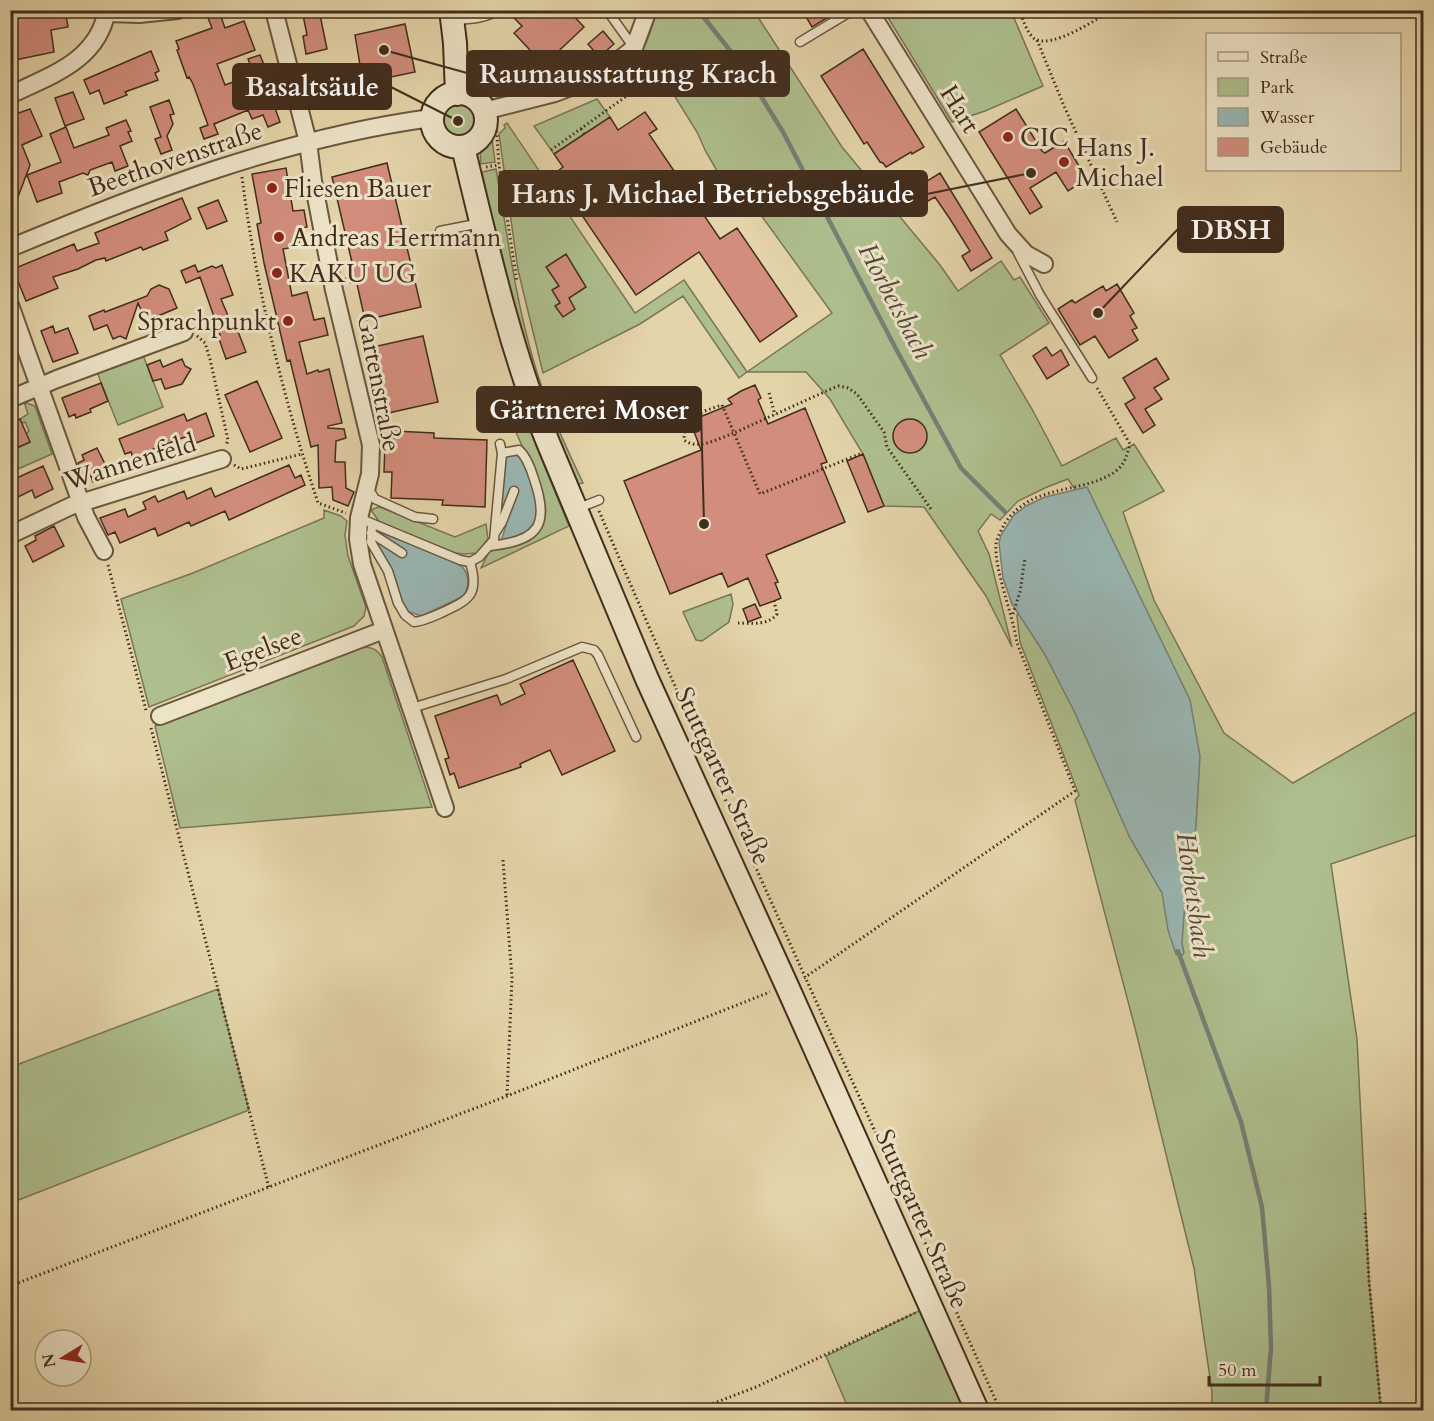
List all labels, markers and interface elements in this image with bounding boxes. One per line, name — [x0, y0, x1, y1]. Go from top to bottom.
legend — [1206, 33, 1401, 171]
text: Straße — [1260, 45, 1308, 70]
callout: Raumausstattung Krach — [467, 51, 789, 96]
text: Raumausstattung Krach — [479, 56, 777, 93]
callout: Basaltsäule — [233, 64, 391, 109]
text: Basaltsäule — [245, 69, 379, 106]
text: Park — [1260, 75, 1295, 100]
street label: Hart — [932, 78, 988, 140]
text: Wasser — [1259, 105, 1315, 130]
street label: Beethovenstraße — [83, 113, 267, 205]
place label: CIC — [1020, 120, 1069, 155]
marker: CIC — [1001, 130, 1015, 144]
place label: Hans J. Michael — [1076, 130, 1164, 195]
text: Gebäude — [1260, 135, 1328, 160]
marker: Hans J. Michael — [1057, 155, 1071, 169]
place label: Fliesen Bauer — [284, 171, 432, 206]
callout: Hans J. Michael Betriebsgebäude — [499, 171, 927, 216]
text: Hans J. Michael Betriebsgebäude — [511, 176, 915, 213]
marker: Fliesen Bauer — [265, 181, 279, 195]
callout: DBSH — [1178, 207, 1283, 252]
text: DBSH — [1191, 212, 1271, 249]
place label: Andreas Herrmann — [291, 220, 502, 255]
marker: Andreas Herrmann — [272, 230, 286, 244]
water label: Horbetsbach — [849, 236, 941, 366]
place label: KAKU UG — [289, 256, 416, 291]
marker: KAKU UG — [270, 266, 284, 280]
place label: Sprachpunkt — [137, 304, 276, 339]
street label: Gartenstraße — [348, 309, 410, 455]
marker: Sprachpunkt — [281, 314, 295, 328]
callout: Gärtnerei Moser — [477, 387, 701, 432]
text: Gärtnerei Moser — [489, 392, 689, 429]
street label: Wannenfeld — [59, 425, 200, 499]
street label: Egelsee — [219, 618, 307, 680]
street label: Stuttgarter Straße — [666, 681, 780, 871]
water label: Horbetsbach — [1167, 830, 1221, 960]
street label: Stuttgarter Straße — [867, 1124, 977, 1314]
north arrow — [33, 1328, 93, 1388]
scale bar — [1209, 1349, 1320, 1387]
text: N — [37, 1352, 61, 1370]
text: 50 m — [1218, 1358, 1257, 1383]

